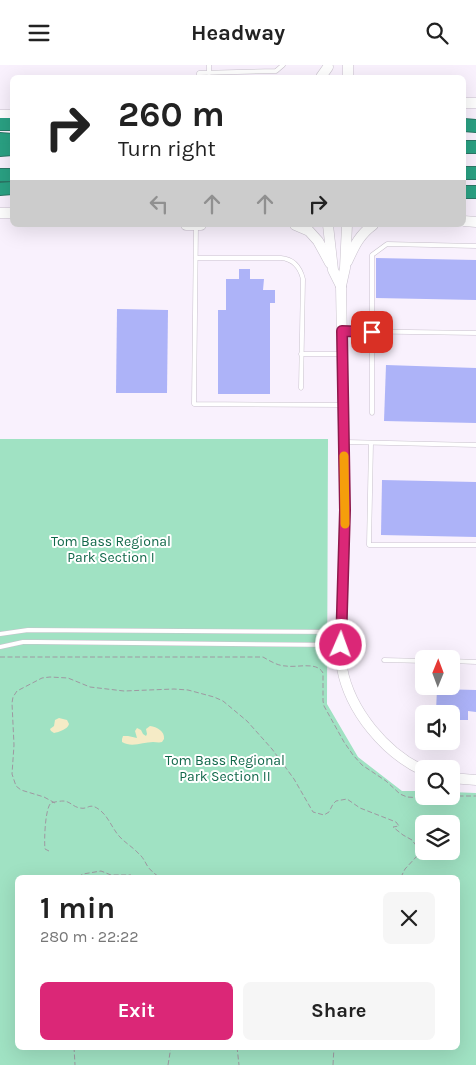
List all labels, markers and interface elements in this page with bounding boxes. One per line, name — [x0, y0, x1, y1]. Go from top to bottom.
icon: menu — [25, 19, 53, 47]
icon: search — [423, 19, 451, 47]
text: Headway — [191, 20, 285, 46]
text: 260 m — [118, 94, 225, 135]
icon: right — [35, 95, 100, 160]
text: Turn right — [118, 136, 216, 162]
icon: left — [145, 190, 173, 218]
icon: ahead — [198, 190, 226, 218]
icon: ahead — [251, 190, 279, 218]
icon: right — [304, 190, 332, 218]
pin — [351, 311, 393, 353]
icon: arrive — [358, 318, 386, 346]
park label: Tom Bass Regional Park Section I — [51, 533, 171, 566]
position arrow — [314, 618, 366, 670]
north arrow — [415, 650, 460, 695]
map controls — [415, 650, 460, 860]
button: sound — [415, 705, 460, 750]
park label: Tom Bass Regional Park Section II — [165, 752, 285, 785]
button: search — [415, 760, 460, 805]
button: layers — [415, 815, 460, 860]
text: 1 min — [40, 890, 115, 926]
button: close — [383, 892, 435, 944]
text: 280 m · 22:22 — [40, 927, 139, 946]
button: Exit — [40, 982, 233, 1040]
button: Share — [243, 982, 435, 1040]

